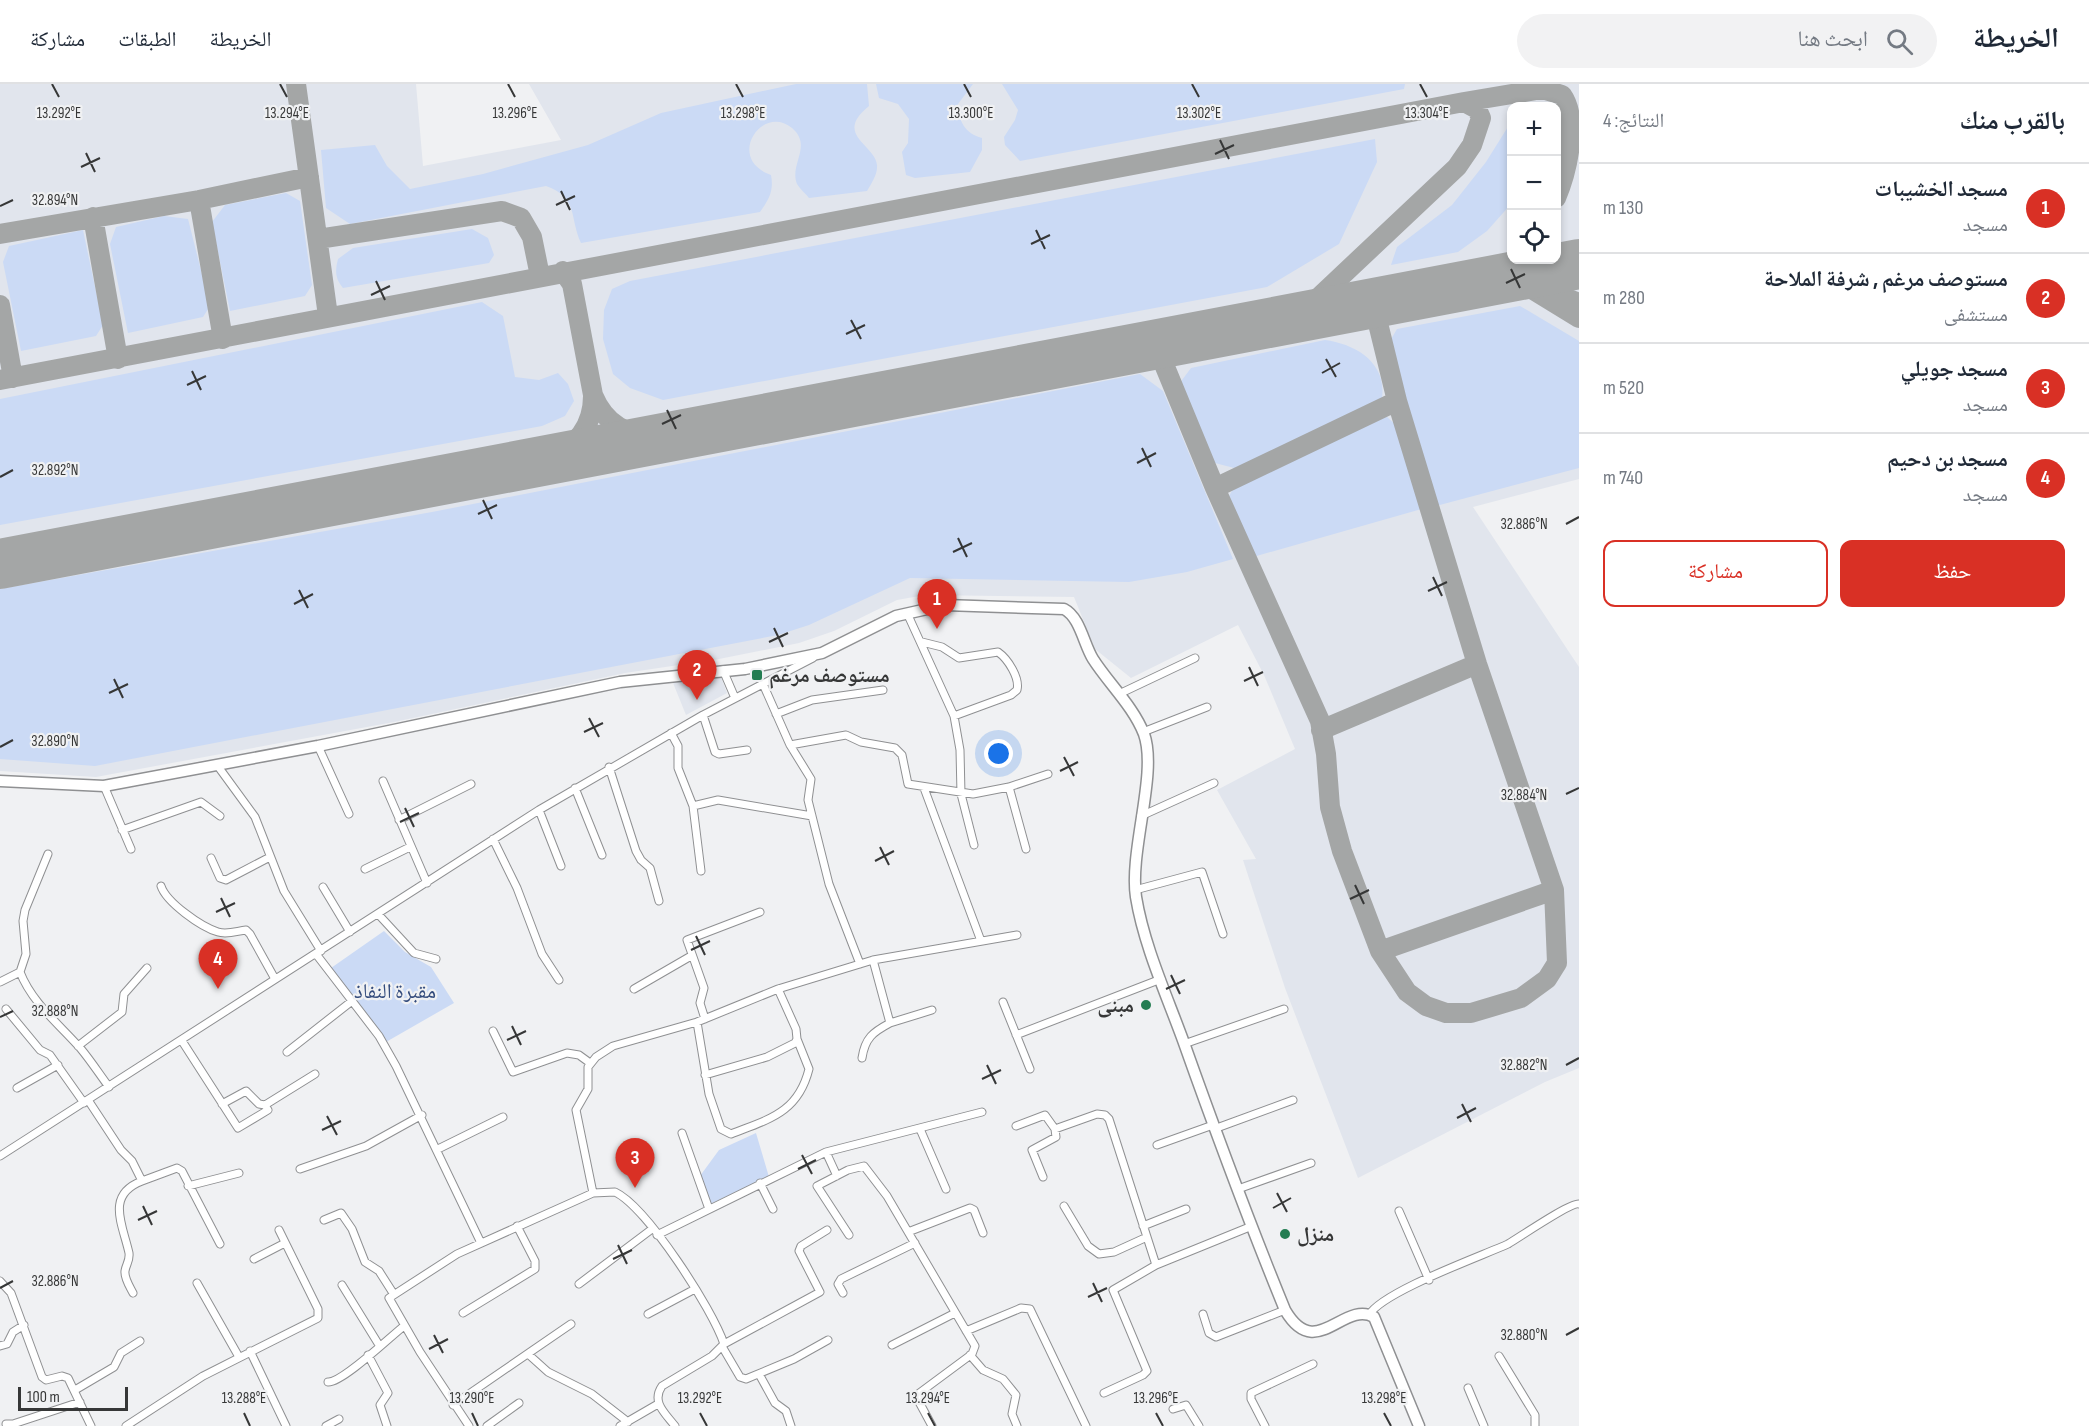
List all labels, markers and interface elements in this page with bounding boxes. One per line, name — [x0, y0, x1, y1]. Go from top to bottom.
search box — [1517, 14, 1937, 68]
text: الخريطة — [1973, 22, 2059, 55]
icon: search — [1883, 25, 1916, 58]
text: ابحث هنا — [1798, 26, 1868, 53]
text: مشاركة — [30, 27, 85, 52]
text: الطبقات — [118, 27, 177, 52]
text: الخريطة — [210, 27, 271, 52]
map controls — [1507, 102, 1561, 264]
button: + — [1507, 102, 1561, 156]
text: 13.292°E — [37, 104, 81, 123]
text: 13.294°E — [265, 104, 309, 123]
text: 13.296°E — [493, 104, 537, 123]
text: 13.298°E — [721, 104, 765, 123]
text: 13.300°E — [949, 104, 993, 123]
text: 13.302°E — [1177, 104, 1221, 123]
text: 13.304°E — [1405, 104, 1449, 123]
text: بالقرب منك — [1959, 106, 2065, 137]
text: النتائج: 4 — [1603, 109, 1664, 133]
button: − — [1507, 156, 1561, 210]
text: مسجد الخشيبات — [1874, 176, 2008, 203]
text: 32.894°N — [32, 191, 78, 210]
text: 130 m — [1603, 196, 1643, 220]
text: 1 — [2042, 196, 2049, 220]
button: locate — [1507, 210, 1561, 264]
text: مسجد — [1963, 213, 2008, 237]
text: مستوصف مرغم , شرفة الملاحة — [1764, 266, 2008, 293]
text: 280 m — [1603, 286, 1645, 310]
text: 2 — [2041, 286, 2050, 310]
text: مستشفى — [1944, 303, 2008, 327]
text: مسجد جويلي — [1901, 356, 2008, 383]
text: 520 m — [1603, 376, 1644, 400]
text: 3 — [2041, 376, 2050, 400]
text: مسجد — [1963, 393, 2008, 417]
text: مسجد بن دحيم — [1887, 446, 2008, 473]
text: 32.892°N — [32, 461, 78, 480]
text: 740 m — [1603, 466, 1643, 490]
text: 4 — [2041, 466, 2050, 490]
text: مسجد — [1963, 483, 2008, 507]
text: 32.886°N — [1500, 515, 1548, 534]
button: مشاركة — [1603, 540, 1828, 607]
button: حفظ — [1840, 540, 2065, 607]
pin: 1 — [918, 580, 956, 629]
pin: 2 — [678, 650, 716, 700]
place label: مستوصف مرغم — [769, 663, 890, 689]
marker: مستوصف مرغم — [750, 668, 764, 682]
text: 32.890°N — [31, 732, 79, 751]
your location — [984, 739, 1013, 768]
text: 32.884°N — [1501, 786, 1547, 805]
pin: 4 — [198, 940, 238, 989]
park label: مقبرة النفاذ — [354, 979, 436, 1004]
place label: مبنى — [1097, 993, 1134, 1018]
marker: مبنى — [1139, 998, 1153, 1012]
text: 32.888°N — [32, 1002, 78, 1021]
text: 32.882°N — [1501, 1056, 1547, 1075]
pin: 3 — [616, 1138, 654, 1188]
place label: منزل — [1297, 1222, 1334, 1247]
marker: منزل — [1278, 1227, 1292, 1241]
text: 32.886°N — [31, 1272, 79, 1291]
text: 32.880°N — [1500, 1326, 1548, 1345]
scale bar — [18, 1384, 128, 1412]
text: 100 m — [27, 1388, 60, 1407]
text: 13.288°E — [222, 1389, 266, 1408]
text: 13.290°E — [449, 1389, 495, 1408]
text: 13.292°E — [678, 1389, 722, 1408]
text: 13.294°E — [906, 1389, 950, 1408]
text: 13.296°E — [1134, 1389, 1178, 1408]
text: 13.298°E — [1362, 1389, 1406, 1408]

